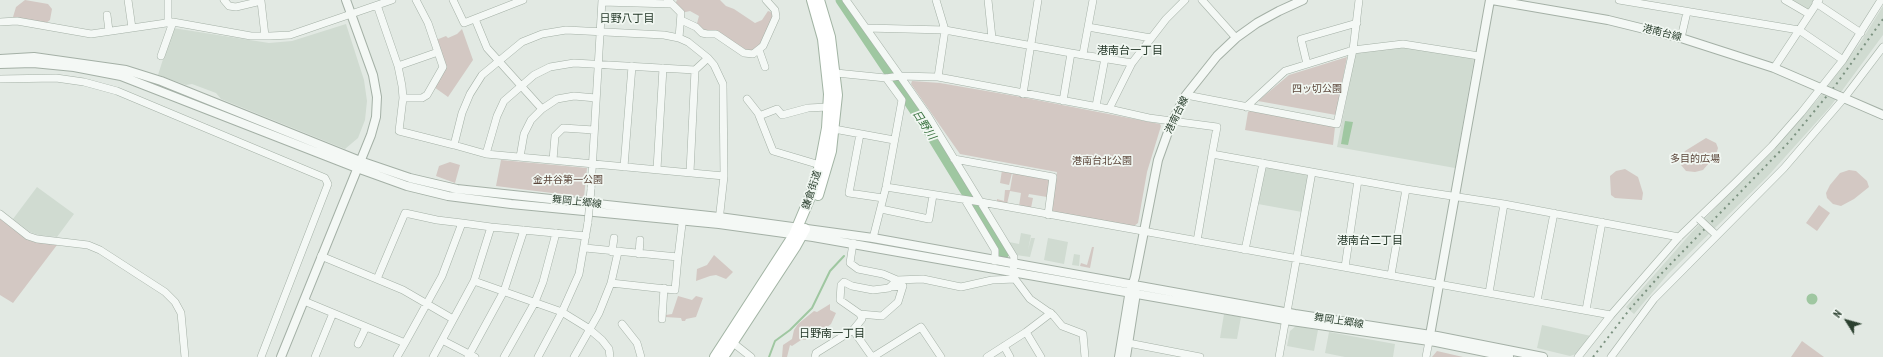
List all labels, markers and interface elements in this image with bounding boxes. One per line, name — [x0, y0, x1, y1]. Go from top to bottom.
district label: 日野八丁目 — [600, 12, 654, 26]
street label: 港南台線 — [1641, 22, 1683, 44]
district label: 港南台一丁目 — [1097, 44, 1163, 58]
park label: 四ッ切公園 — [1292, 83, 1342, 95]
street label: 港南台線 — [1163, 94, 1191, 136]
water label: 日野川 — [909, 108, 939, 142]
park label: 多目的広場 — [1670, 153, 1720, 165]
park label: 港南台北公園 — [1072, 155, 1132, 167]
street label: 鎌倉街道 — [800, 169, 824, 211]
park label: 金井谷第一公園 — [533, 174, 603, 186]
street label: 舞岡上郷線 — [552, 193, 602, 211]
district label: 港南台二丁目 — [1337, 234, 1403, 248]
north arrow — [1827, 301, 1867, 341]
text: N — [1830, 307, 1845, 320]
street label: 舞岡上郷線 — [1313, 311, 1365, 331]
district label: 日野南一丁目 — [799, 327, 865, 341]

